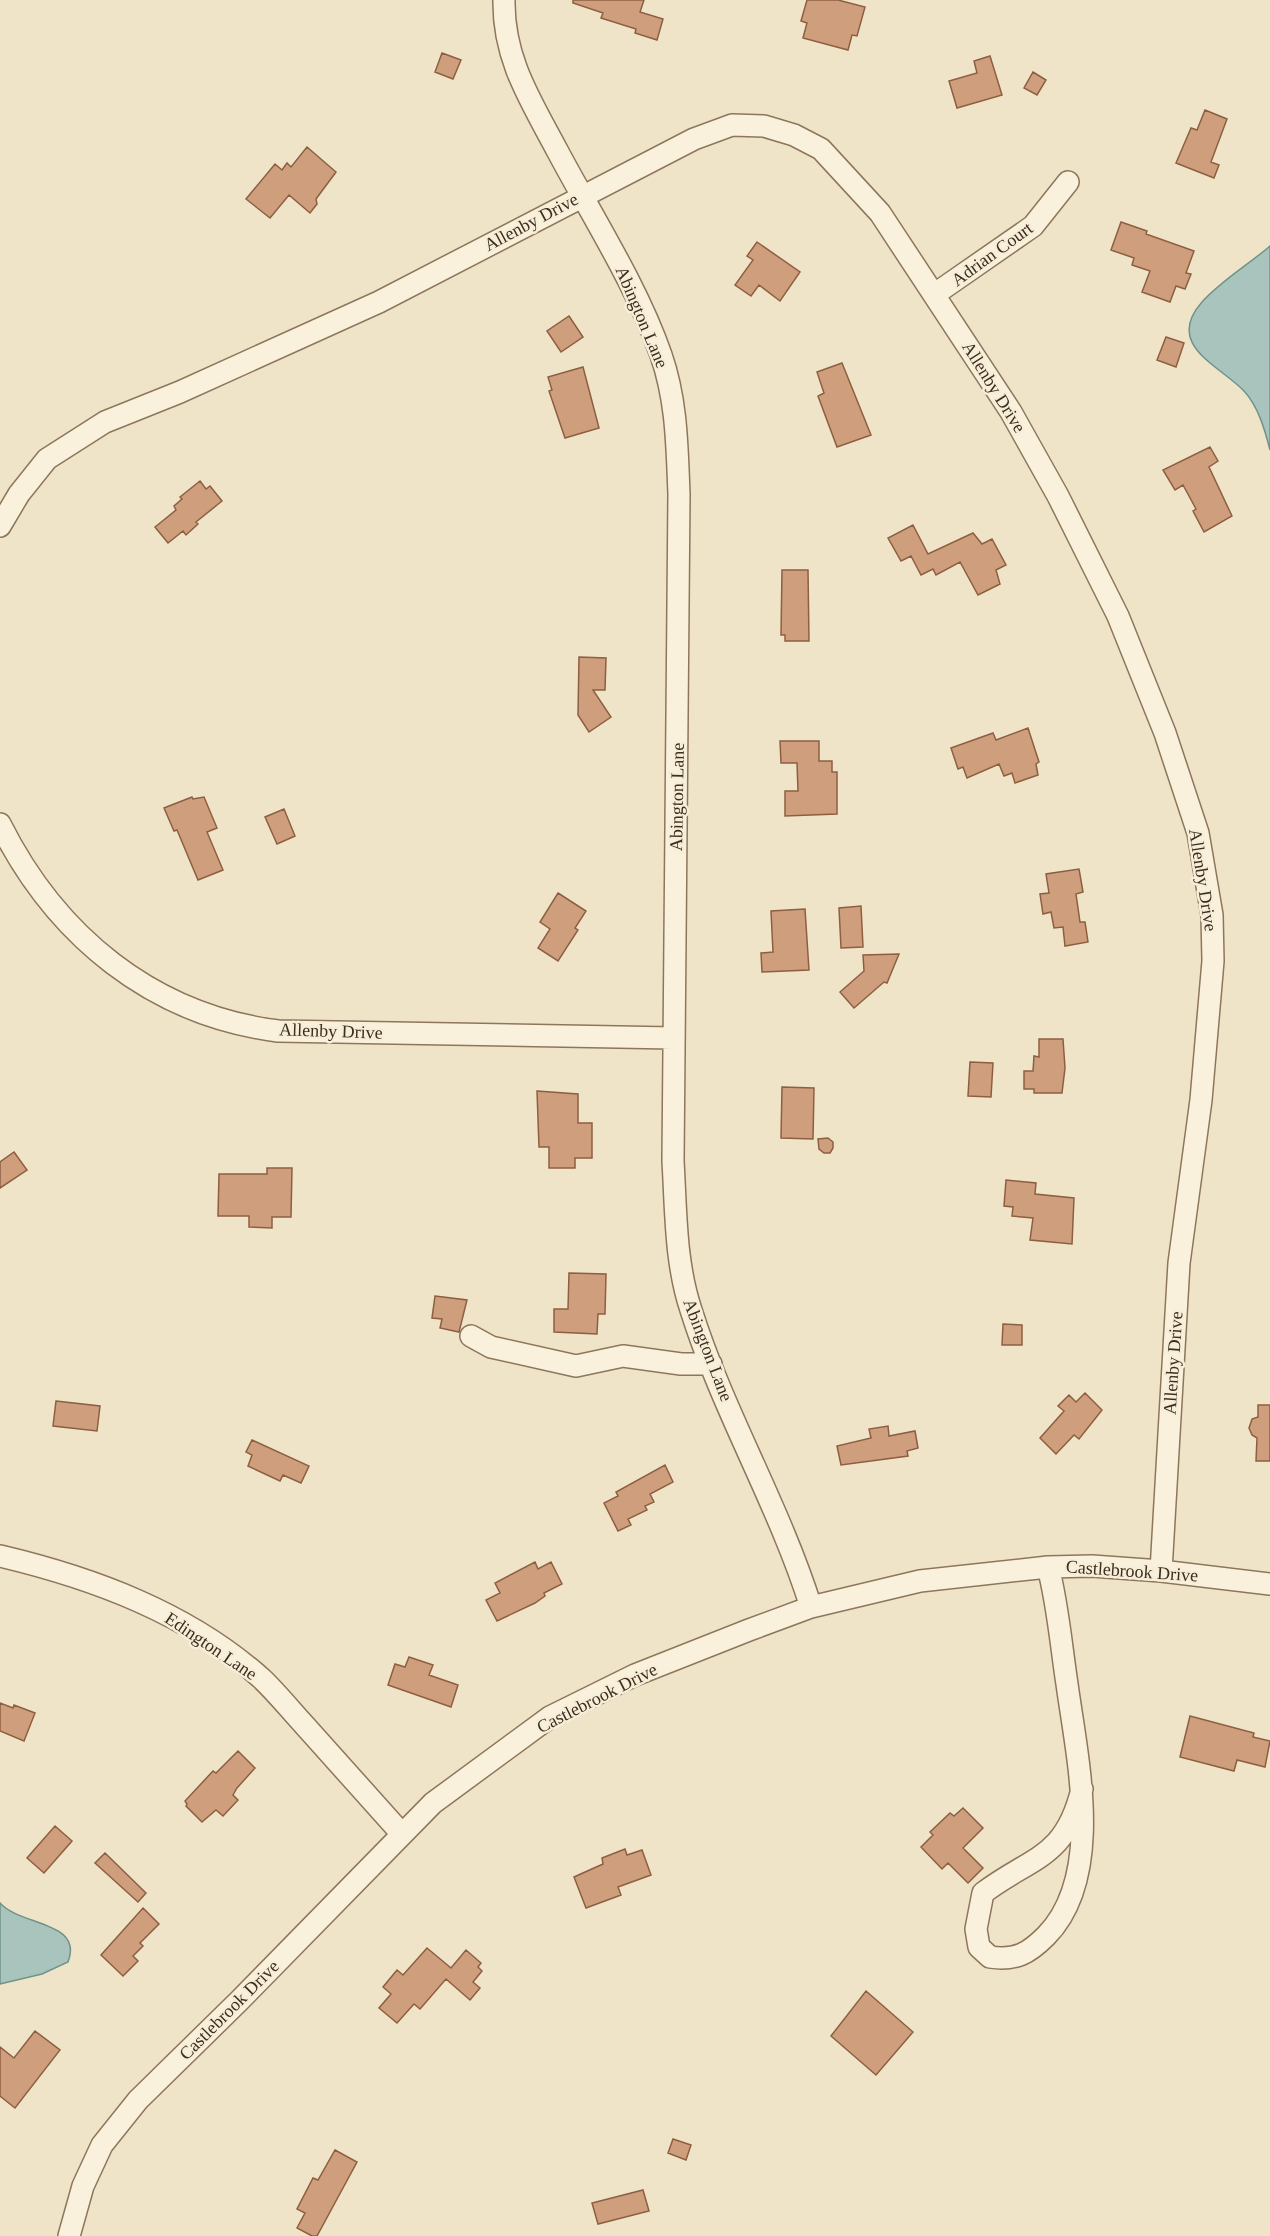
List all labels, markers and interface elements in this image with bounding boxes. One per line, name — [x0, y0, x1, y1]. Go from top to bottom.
street label: Allenby Drive — [481, 189, 581, 255]
street label: Adrian Court — [947, 218, 1037, 290]
street label: Abington Lane — [612, 263, 672, 371]
street label: Allenby Drive — [958, 338, 1030, 436]
street label: Abington Lane — [666, 743, 688, 851]
street label: Allenby Drive — [1185, 827, 1221, 933]
street label: Allenby Drive — [279, 1019, 383, 1043]
street label: Abington Lane — [679, 1296, 737, 1404]
street label: Allenby Drive — [1159, 1311, 1187, 1415]
street label: Castlebrook Drive — [1065, 1556, 1199, 1586]
street label: Edington Lane — [161, 1608, 261, 1684]
street label: Castlebrook Drive — [533, 1659, 661, 1737]
street label: Castlebrook Drive — [175, 1956, 283, 2064]

